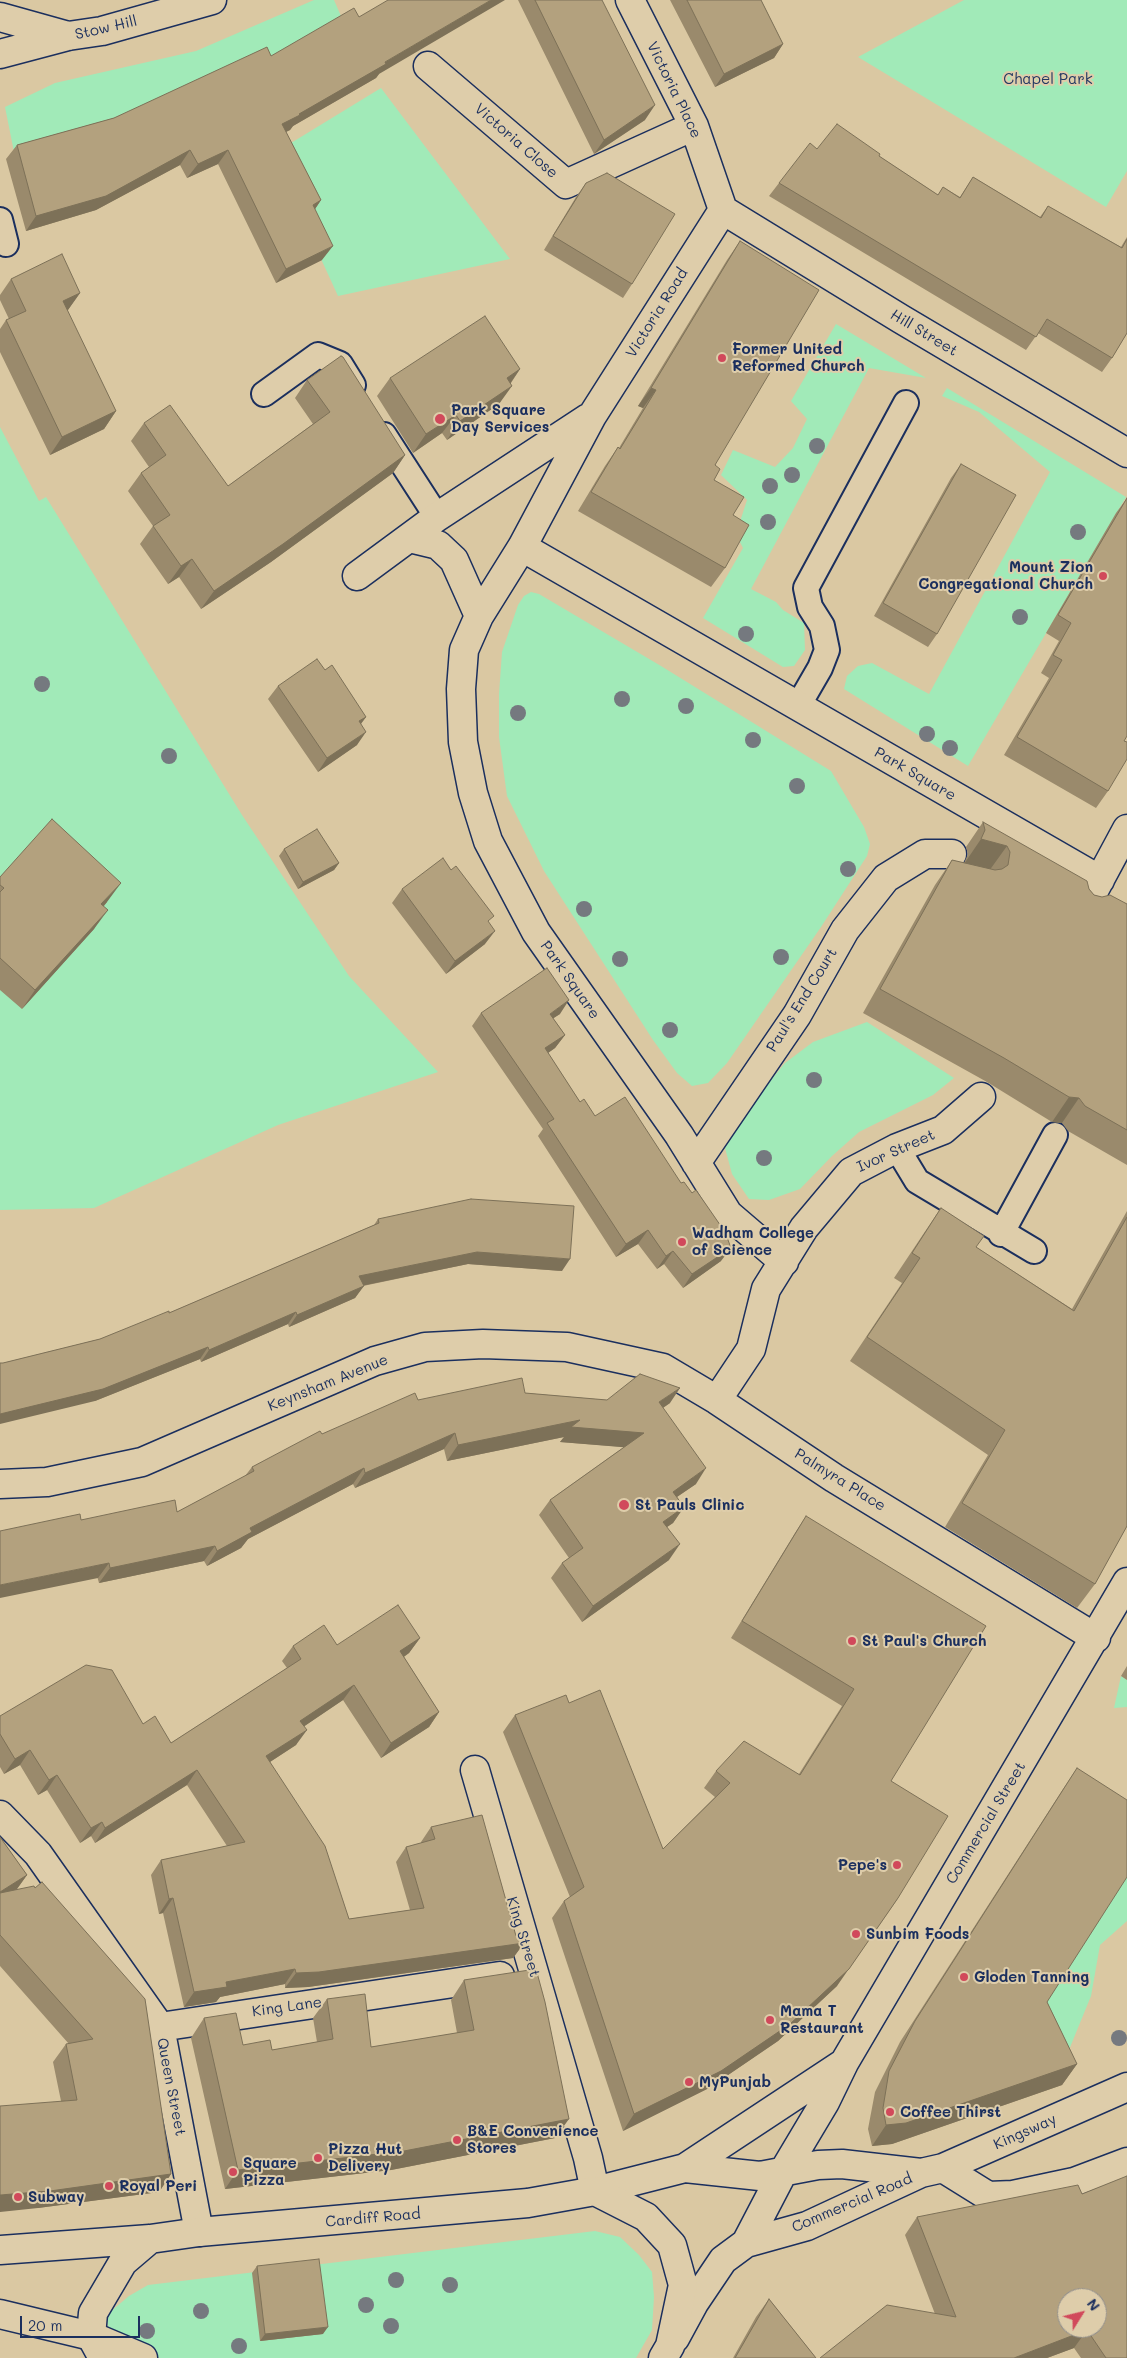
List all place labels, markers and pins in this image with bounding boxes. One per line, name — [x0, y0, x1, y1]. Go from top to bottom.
place label: Former United Reformed Church — [732, 340, 864, 375]
marker: Former United Reformed Church — [716, 352, 728, 364]
place label: Park Square Day Services — [451, 401, 549, 436]
marker: Park Square Day Services — [433, 412, 447, 426]
place label: Mount Zion Congregational Church — [918, 558, 1093, 593]
marker: Mount Zion Congregational Church — [1097, 570, 1109, 582]
place label: Wadham College of Science — [692, 1224, 814, 1259]
marker: Wadham College of Science — [676, 1236, 688, 1248]
place label: St Pauls Clinic — [635, 1496, 744, 1514]
marker: St Pauls Clinic — [617, 1498, 631, 1512]
place label: St Paul's Church — [862, 1632, 986, 1650]
marker: St Paul's Church — [846, 1635, 858, 1647]
place label: Pepe's — [838, 1856, 887, 1874]
marker: Pepe's — [891, 1859, 903, 1871]
place label: Sunbim Foods — [866, 1925, 969, 1943]
marker: Sunbim Foods — [850, 1928, 862, 1940]
place label: Gloden Tanning — [974, 1968, 1089, 1986]
marker: Gloden Tanning — [958, 1971, 970, 1983]
place label: Mama T Restaurant — [780, 2002, 864, 2037]
marker: Mama T Restaurant — [764, 2014, 776, 2026]
place label: MyPunjab — [699, 2073, 771, 2091]
marker: MyPunjab — [683, 2076, 695, 2088]
place label: Coffee Thirst — [900, 2103, 1001, 2121]
marker: Coffee Thirst — [884, 2106, 896, 2118]
place label: B&E Convenience Stores — [467, 2122, 598, 2157]
marker: B&E Convenience Stores — [451, 2134, 463, 2146]
place label: Pizza Hut Delivery — [328, 2140, 402, 2175]
marker: Pizza Hut Delivery — [312, 2152, 324, 2164]
place label: Square Pizza — [243, 2154, 297, 2189]
marker: Square Pizza — [227, 2166, 239, 2178]
place label: Royal Peri — [119, 2177, 197, 2195]
marker: Royal Peri — [103, 2180, 115, 2192]
place label: Subway — [28, 2188, 84, 2206]
marker: Subway — [12, 2191, 24, 2203]

